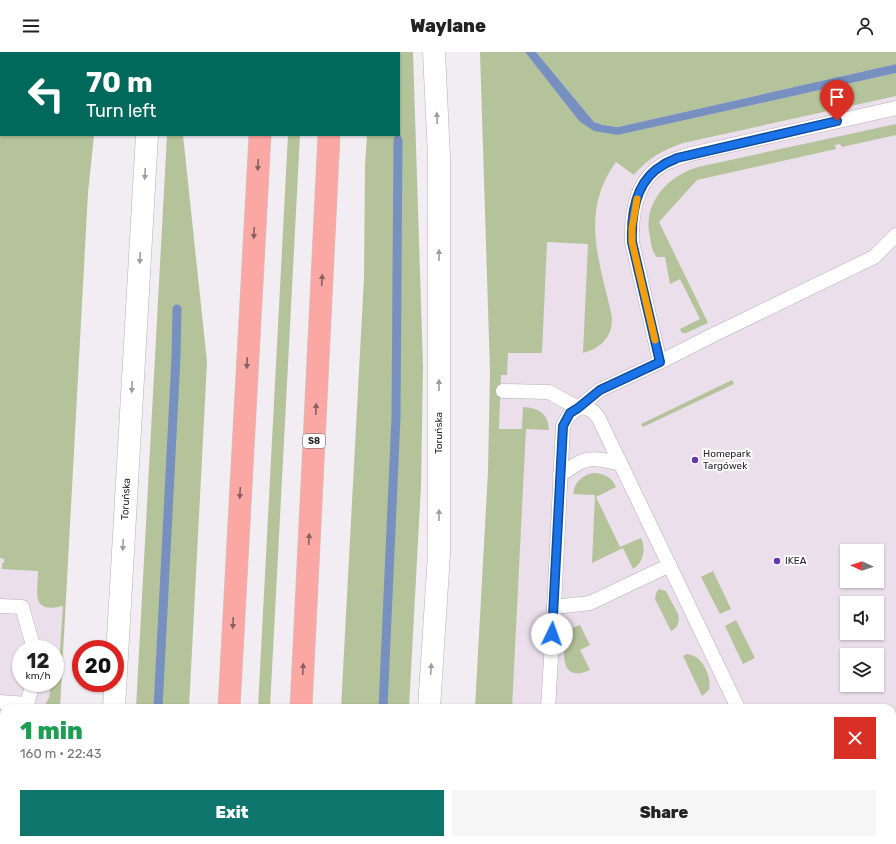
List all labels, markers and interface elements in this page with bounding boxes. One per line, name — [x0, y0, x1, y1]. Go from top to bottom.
icon: menu — [20, 15, 42, 37]
text: Waylane — [410, 15, 486, 37]
icon: person — [854, 15, 876, 37]
text: 70 m — [86, 66, 153, 99]
icon: left — [20, 68, 72, 120]
pin — [820, 80, 854, 121]
icon: arrive — [826, 86, 848, 108]
text: Turn left — [86, 100, 156, 122]
one-way arrow — [434, 111, 440, 124]
one-way arrow — [255, 159, 262, 171]
one-way arrow — [141, 168, 148, 180]
one-way arrow — [251, 227, 258, 239]
one-way arrow — [436, 248, 442, 261]
one-way arrow — [136, 252, 143, 264]
one-way arrow — [319, 273, 325, 286]
one-way arrow — [244, 357, 251, 369]
one-way arrow — [436, 378, 442, 391]
one-way arrow — [129, 381, 136, 393]
one-way arrow — [312, 403, 319, 415]
street label: Toruńska — [433, 412, 445, 454]
road number: S8 — [303, 434, 325, 448]
place label: Homepark Targówek — [703, 448, 752, 472]
marker: Homepark Targówek — [690, 455, 700, 465]
street label: Toruńska — [119, 478, 133, 520]
one-way arrow — [237, 487, 244, 499]
one-way arrow — [436, 508, 442, 521]
one-way arrow — [306, 532, 312, 545]
one-way arrow — [120, 539, 127, 551]
north arrow — [840, 544, 884, 588]
map controls — [840, 544, 884, 692]
place label: IKEA — [785, 555, 807, 567]
marker: IKEA — [772, 556, 782, 566]
button: sound — [840, 596, 884, 640]
position arrow — [531, 613, 573, 655]
one-way arrow — [230, 617, 237, 629]
speed limit sign: 20 — [72, 640, 124, 692]
button: layers — [840, 648, 884, 692]
text: 12 — [27, 649, 49, 673]
one-way arrow — [299, 663, 306, 675]
one-way arrow — [428, 663, 435, 675]
text: km/h — [26, 670, 50, 682]
text: 1 min — [20, 717, 83, 745]
button: close — [834, 717, 876, 759]
text: 160 m · 22:43 — [20, 746, 102, 761]
button: Exit — [20, 790, 444, 836]
button: Share — [452, 790, 876, 836]

